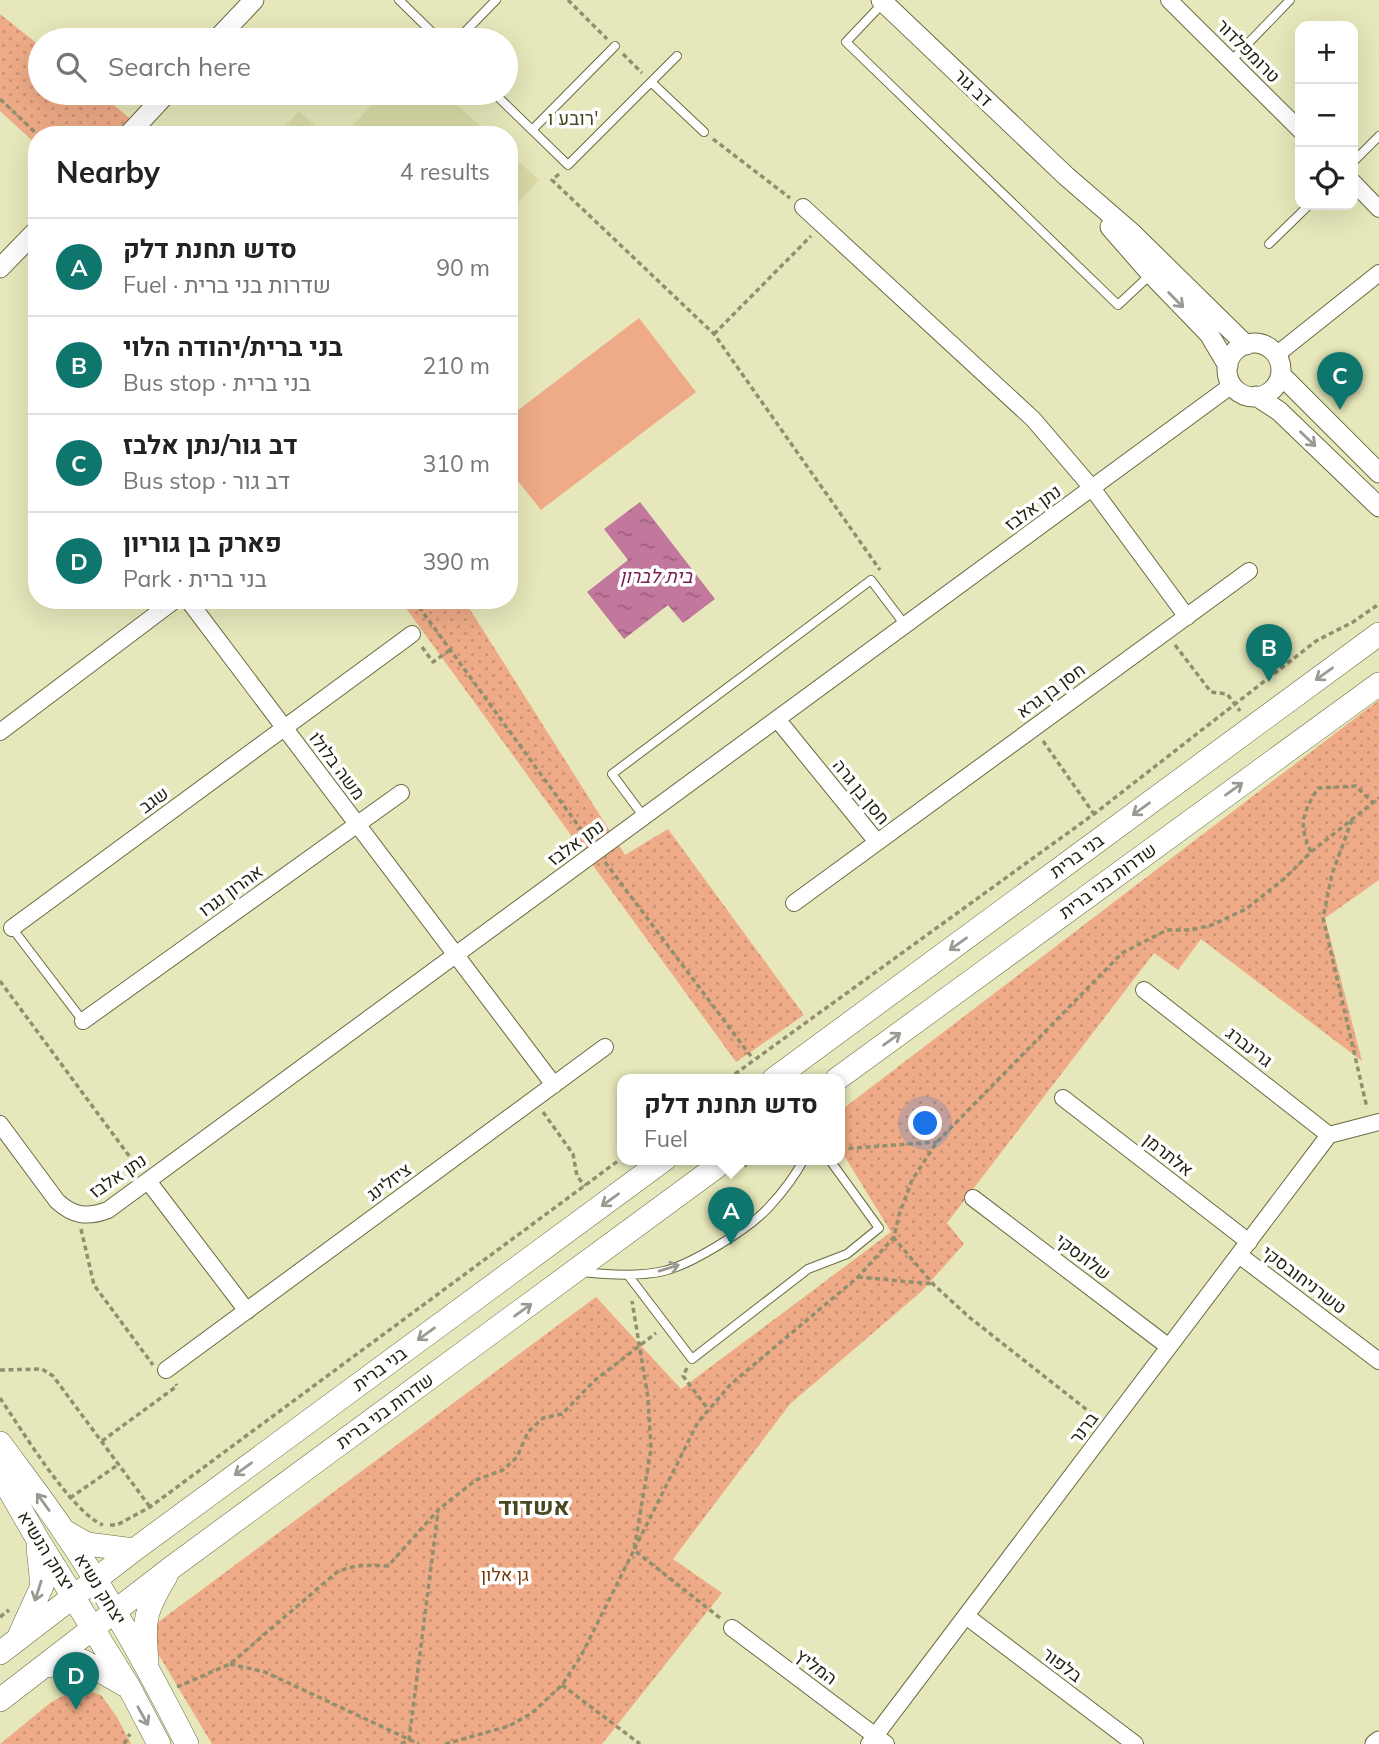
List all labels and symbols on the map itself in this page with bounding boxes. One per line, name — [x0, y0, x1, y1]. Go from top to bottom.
street label: טרומפלדור — [1212, 14, 1285, 87]
street label: דב גור — [949, 64, 997, 111]
district label: רובע ו' — [548, 106, 598, 130]
one-way arrow — [1168, 291, 1185, 308]
pin: C — [1317, 352, 1363, 410]
one-way arrow — [1300, 431, 1317, 448]
street label: נתן אלבז — [1000, 479, 1065, 536]
water label: בית לברון — [620, 564, 693, 588]
pin: B — [1246, 624, 1292, 682]
street label: חסן בן גרא — [1012, 658, 1089, 723]
one-way arrow — [1315, 667, 1334, 682]
street label: משה בלולו — [304, 727, 371, 804]
street label: חסן בן גרה — [828, 754, 895, 829]
street label: שגב — [135, 781, 173, 818]
one-way arrow — [1224, 782, 1243, 797]
one-way arrow — [1132, 802, 1151, 816]
street label: נתן אלבז — [543, 814, 608, 871]
street label: בני ברית — [1045, 828, 1109, 883]
street label: שדרות בני ברית — [1054, 838, 1161, 924]
street label: אהרון נגרו — [194, 860, 267, 922]
one-way arrow — [948, 936, 967, 951]
street label: גרינברג — [1221, 1021, 1277, 1072]
one-way arrow — [882, 1031, 901, 1046]
your location — [908, 1106, 942, 1140]
street label: אלתרמן — [1139, 1128, 1198, 1181]
street label: נתן אלבז — [85, 1148, 151, 1203]
street label: ציזלינג — [362, 1158, 416, 1206]
pin: A — [708, 1187, 754, 1245]
one-way arrow — [601, 1192, 620, 1207]
street label: שלונסקי — [1051, 1228, 1116, 1285]
street label: טשרניחובסקי — [1257, 1240, 1351, 1319]
one-way arrow — [657, 1261, 679, 1274]
one-way arrow — [513, 1303, 532, 1318]
one-way arrow — [418, 1327, 436, 1342]
street label: בני ברית — [348, 1341, 412, 1396]
street label: שדרות בני ברית — [331, 1368, 438, 1454]
street label: ברנר — [1064, 1407, 1103, 1448]
one-way arrow — [234, 1462, 253, 1477]
district label: אשדוד — [498, 1491, 570, 1521]
one-way arrow — [36, 1493, 50, 1512]
street label: יצחק הנשיא — [13, 1506, 80, 1595]
street label: יצחק נשיא — [70, 1549, 131, 1629]
park label: גן אלון — [481, 1563, 529, 1586]
one-way arrow — [31, 1580, 43, 1602]
street label: בלפור — [1038, 1642, 1087, 1687]
street label: המליץ — [791, 1643, 842, 1690]
pin: D — [53, 1652, 99, 1710]
one-way arrow — [137, 1705, 150, 1726]

